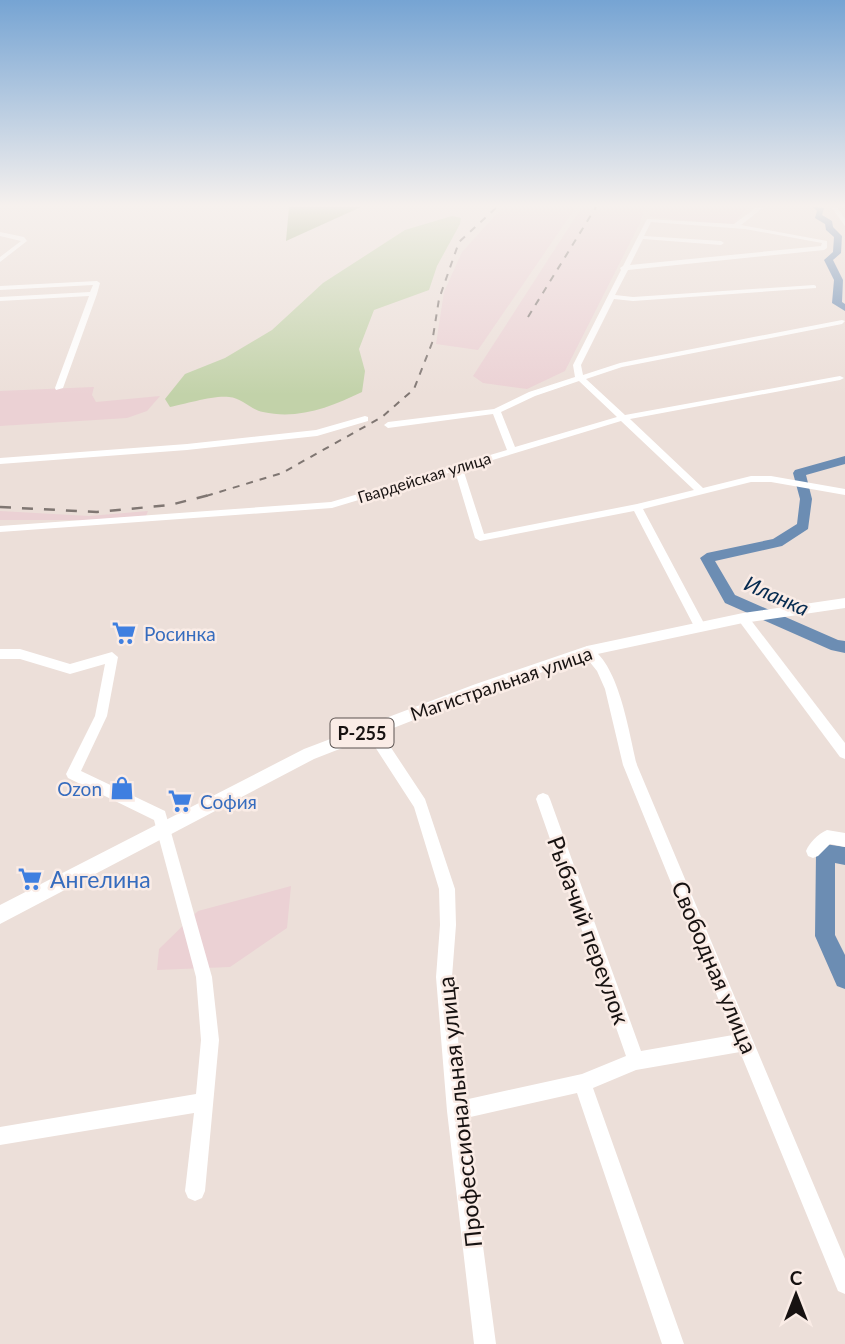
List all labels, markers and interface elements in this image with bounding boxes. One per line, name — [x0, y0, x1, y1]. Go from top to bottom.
street label: Гвардейская улица — [355, 448, 493, 506]
water label: Иланка — [741, 570, 813, 620]
supermarket icon: Росинка — [110, 619, 138, 647]
place label: Росинка — [144, 622, 216, 645]
street label: Магистральная улица — [407, 641, 595, 725]
road number: Р-255 — [330, 718, 394, 748]
shop icon: Ozon — [108, 774, 136, 802]
place label: Ozon — [57, 777, 102, 800]
supermarket icon: София — [166, 787, 194, 815]
place label: София — [200, 790, 257, 813]
street label: Рыбачий переулок — [542, 832, 636, 1028]
supermarket icon: Ангелина — [16, 865, 44, 893]
place label: Ангелина — [50, 865, 151, 893]
street label: Свободная улица — [666, 877, 764, 1057]
street label: Профессиональная улица — [431, 975, 487, 1249]
north arrow — [761, 1260, 831, 1330]
text: С — [790, 1266, 803, 1289]

